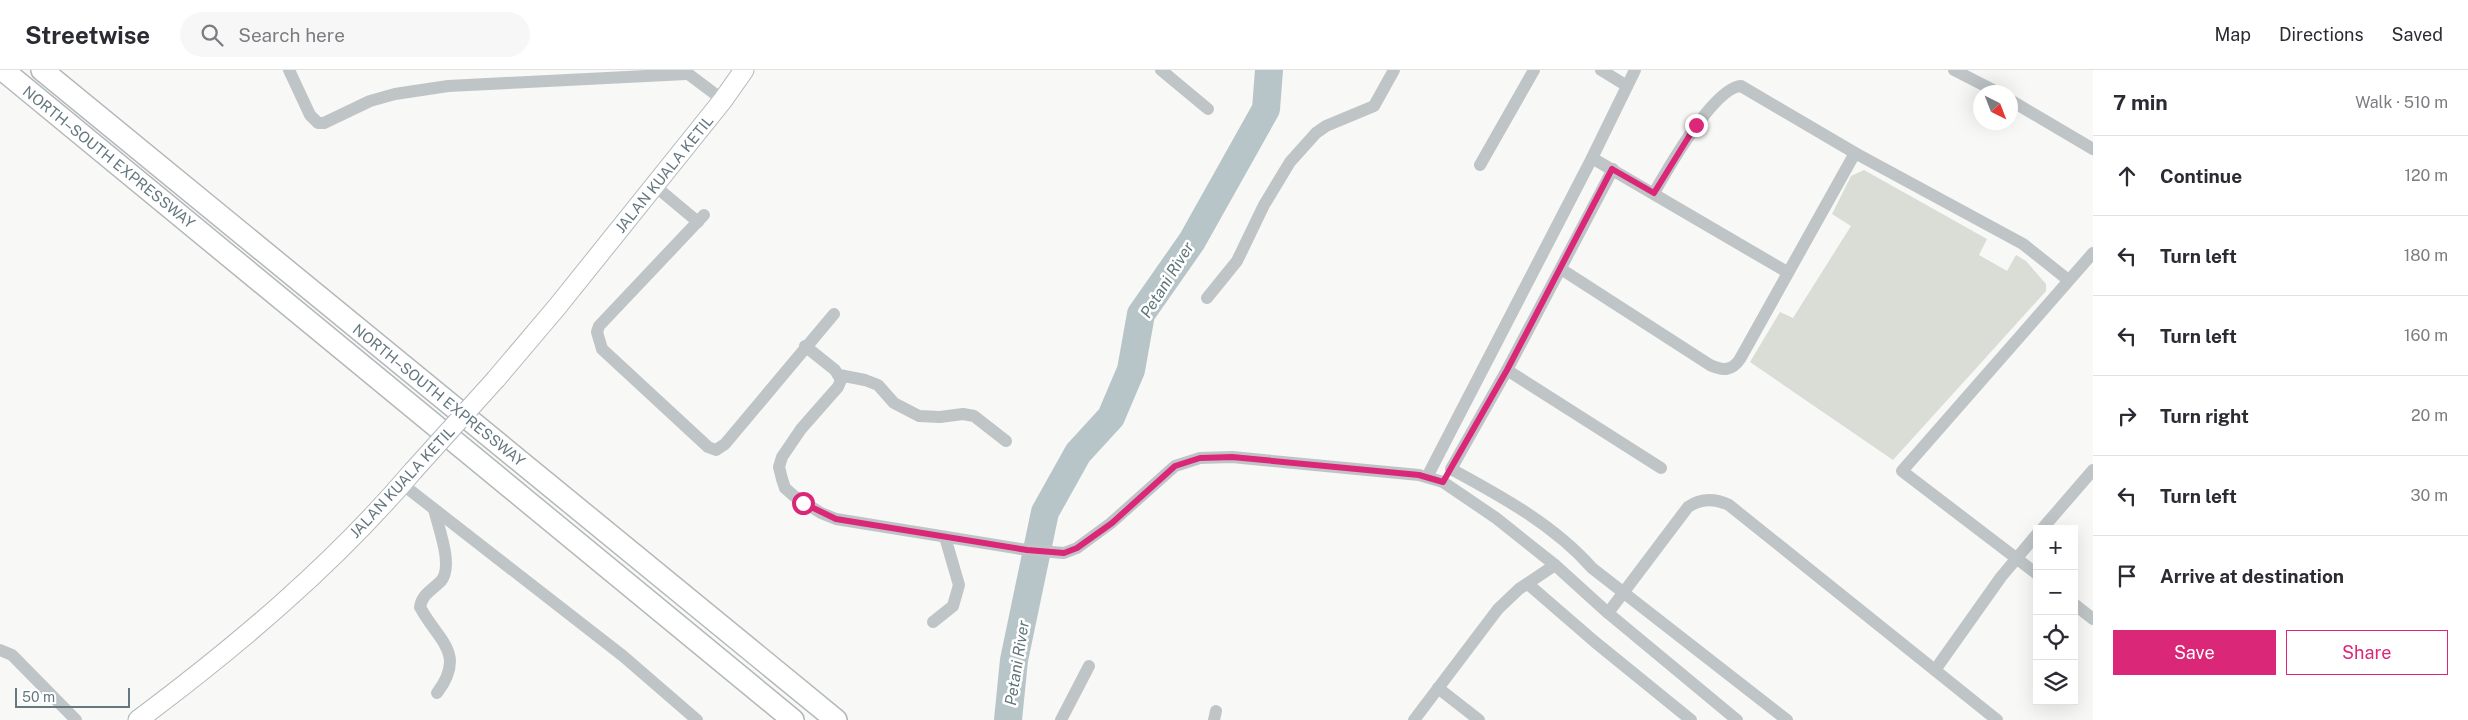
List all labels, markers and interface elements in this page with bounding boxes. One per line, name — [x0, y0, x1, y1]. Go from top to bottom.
search box — [180, 12, 530, 57]
text: Streetwise — [25, 21, 150, 49]
icon: search — [198, 21, 226, 49]
text: Search here — [238, 24, 345, 46]
text: Map — [2214, 24, 2251, 45]
text: Directions — [2279, 24, 2364, 45]
text: Saved — [2392, 24, 2443, 45]
street label: NORTH–SOUTH EXPRESSWAY — [20, 82, 198, 232]
north arrow — [1973, 85, 2018, 130]
text: 7 min — [2113, 90, 2168, 115]
text: Walk · 510 m — [2355, 93, 2448, 112]
street label: JALAN KUALA KETIL — [612, 112, 716, 236]
route end — [1685, 114, 1708, 137]
icon: ahead — [2113, 162, 2141, 190]
text: Continue — [2160, 165, 2242, 187]
text: 120 m — [2404, 166, 2448, 185]
water label: Petani River — [1136, 238, 1198, 321]
icon: left — [2113, 242, 2141, 270]
text: Turn left — [2160, 245, 2237, 267]
text: 180 m — [2404, 246, 2448, 265]
street label: NORTH–SOUTH EXPRESSWAY — [350, 320, 528, 470]
icon: left — [2113, 322, 2141, 350]
text: Turn left — [2160, 325, 2237, 347]
text: 160 m — [2404, 326, 2448, 345]
icon: right — [2113, 402, 2141, 430]
text: Turn right — [2160, 405, 2249, 427]
text: 20 m — [2411, 406, 2448, 425]
street label: JALAN KUALA KETIL — [346, 423, 458, 541]
icon: left — [2113, 482, 2141, 510]
text: Turn left — [2160, 485, 2237, 507]
text: 30 m — [2411, 486, 2448, 505]
route start — [792, 492, 815, 515]
map controls — [2033, 525, 2078, 705]
button: + — [2033, 525, 2078, 570]
icon: arrive — [2113, 562, 2141, 590]
text: Arrive at destination — [2160, 565, 2344, 587]
button: − — [2033, 570, 2078, 615]
button: locate — [2033, 615, 2078, 660]
water label: Petani River — [1001, 618, 1033, 707]
button: Save — [2113, 630, 2276, 675]
button: Share — [2286, 630, 2448, 675]
button: layers — [2033, 660, 2078, 705]
scale bar — [15, 685, 130, 708]
text: 50 m — [22, 689, 55, 705]

